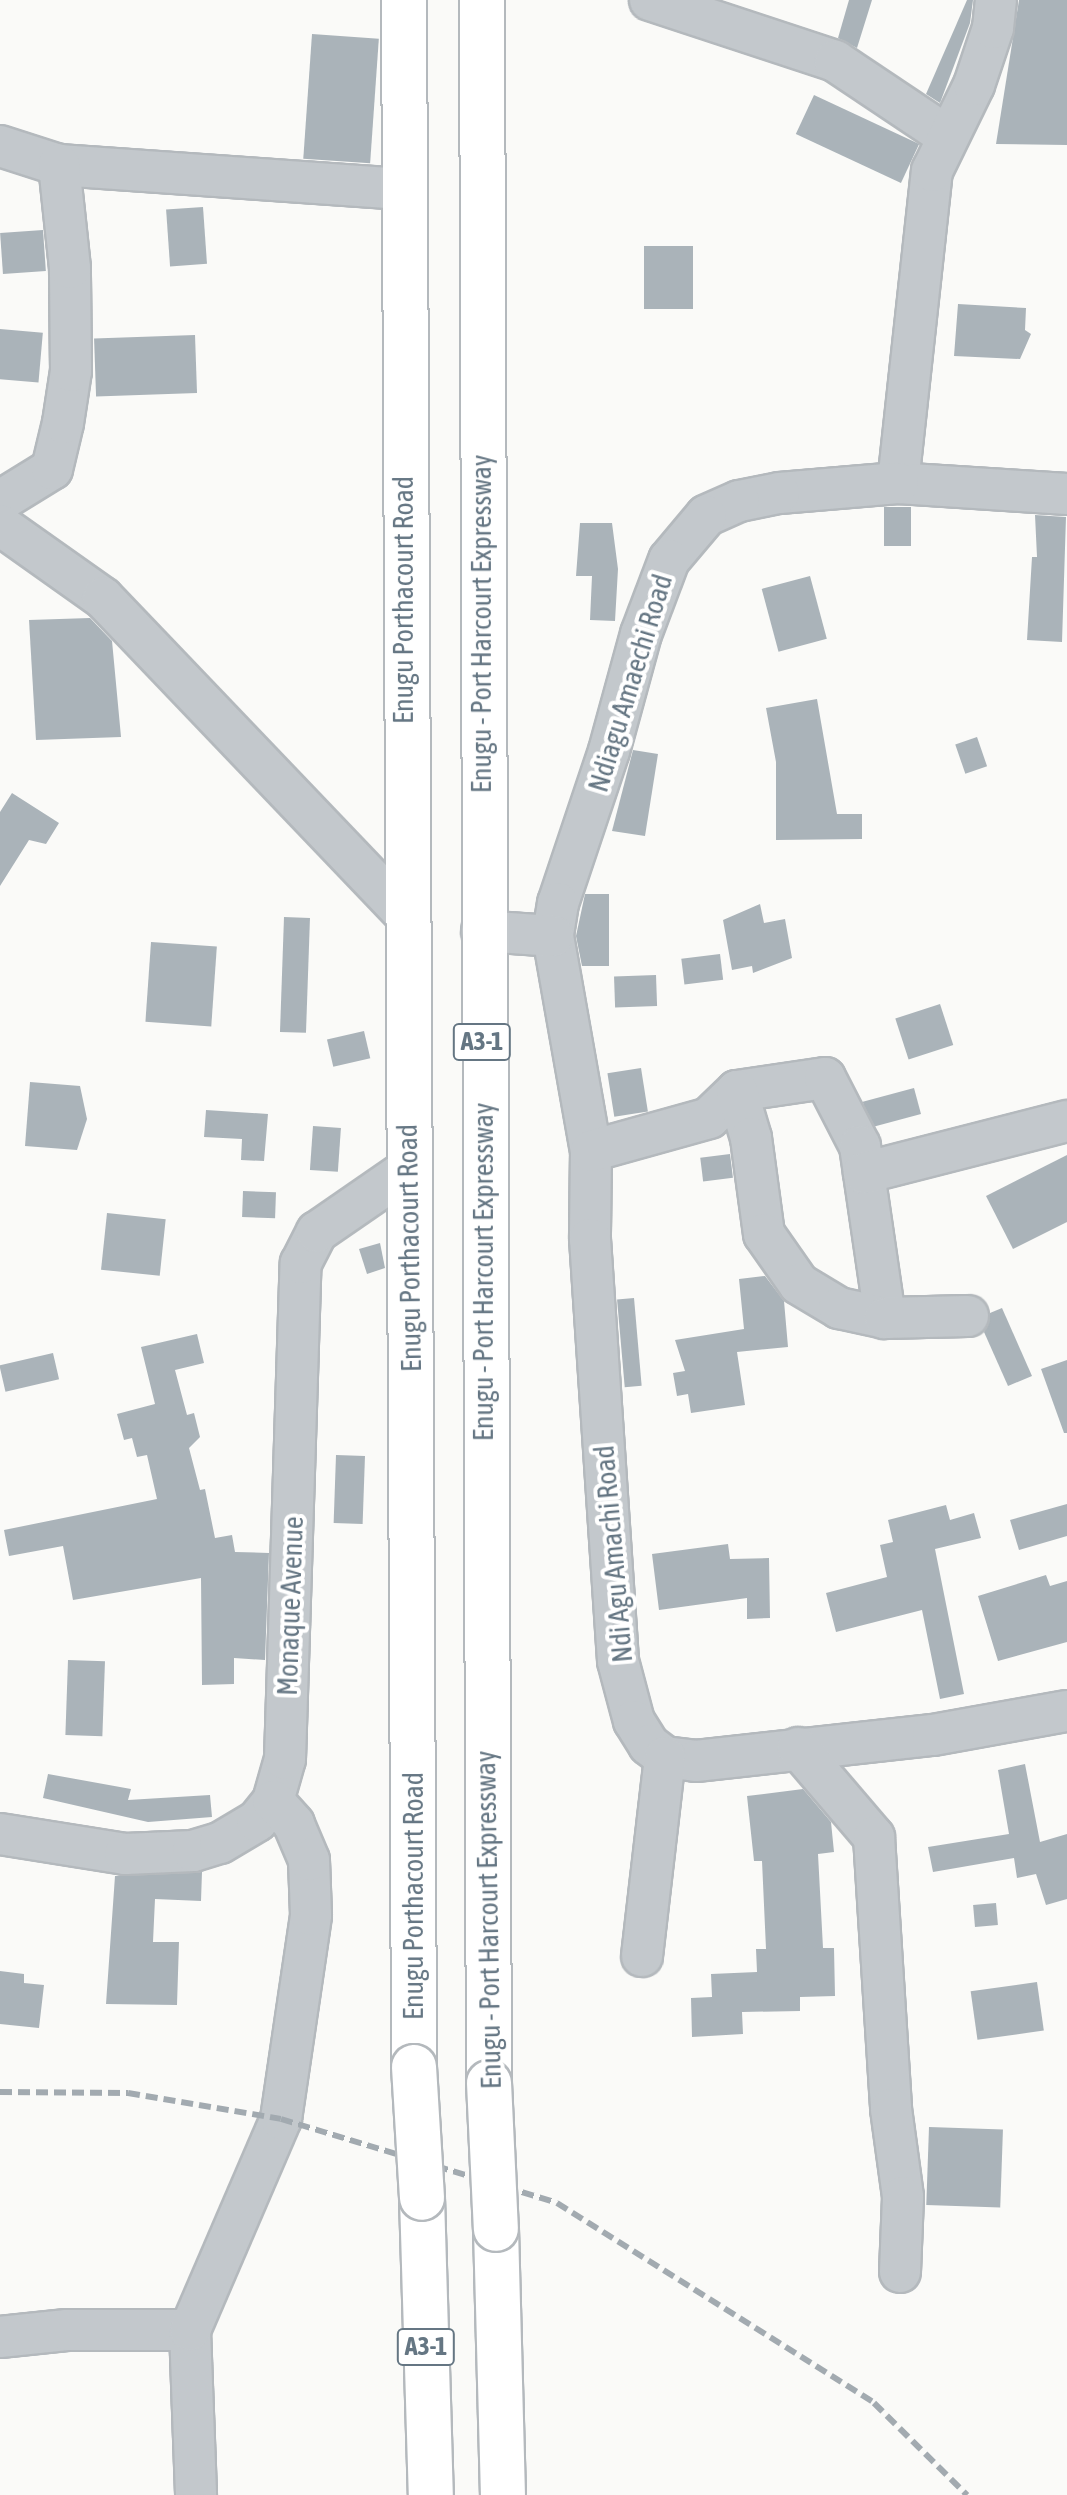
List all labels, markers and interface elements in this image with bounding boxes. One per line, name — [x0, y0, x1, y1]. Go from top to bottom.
street label: Enugu - Port Harcourt Expressway — [464, 455, 498, 793]
street label: Enugu Porthacourt Road — [386, 476, 420, 724]
street label: Ndiagu Amaechi Road — [581, 570, 679, 796]
road number: A3-1 — [452, 1020, 512, 1064]
street label: Enugu - Port Harcourt Expressway — [466, 1103, 500, 1441]
street label: Enugu Porthacourt Road — [390, 1124, 428, 1372]
street label: Ndi Agu Amachi Road — [587, 1444, 639, 1664]
street label: Monaque Avenue — [270, 1516, 310, 1696]
street label: Enugu - Port Harcourt Expressway — [468, 1751, 508, 2089]
street label: Enugu Porthacourt Road — [396, 1772, 430, 2020]
road number: A3-1 — [396, 2325, 456, 2369]

